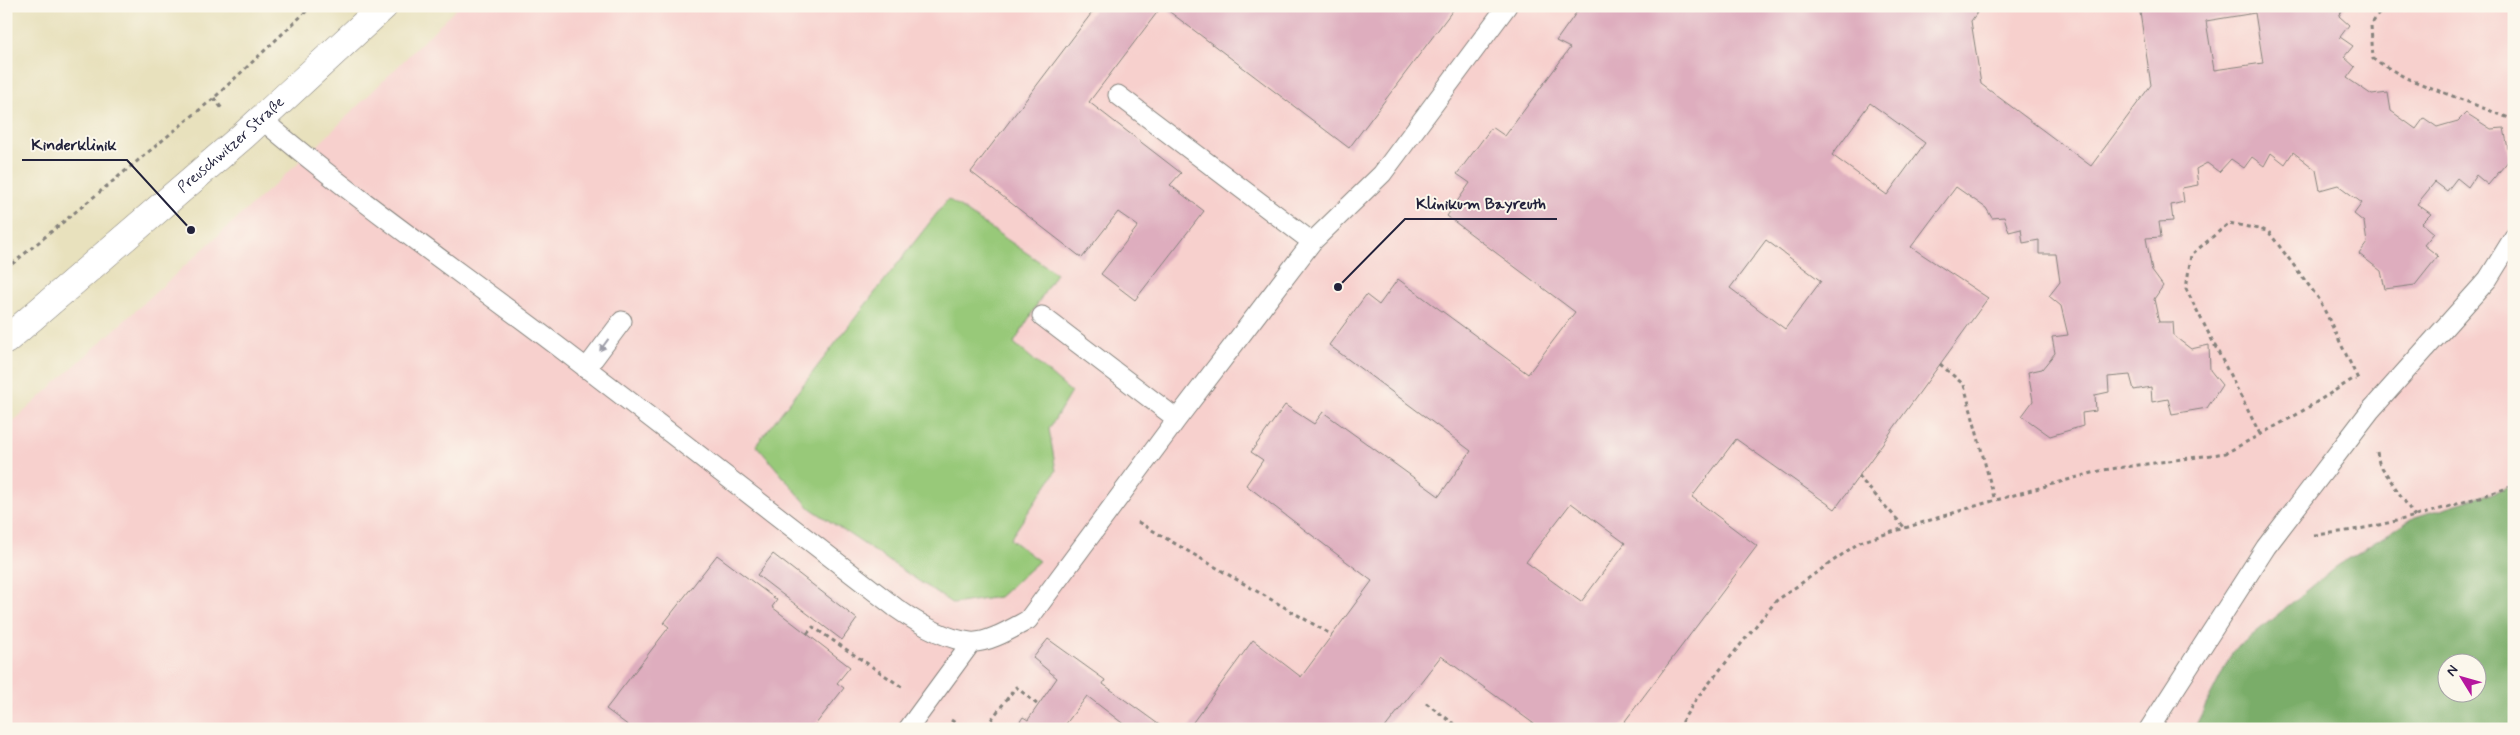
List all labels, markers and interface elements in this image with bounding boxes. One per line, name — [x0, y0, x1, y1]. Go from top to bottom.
street label: Preuschwitzer Straße — [174, 92, 289, 198]
callout: Kinderklinik — [22, 129, 127, 160]
text: Kinderklinik — [31, 135, 118, 156]
callout: Klinikum Bayreuth — [1405, 188, 1557, 219]
text: Klinikum Bayreuth — [1416, 194, 1546, 215]
one-way arrow — [599, 338, 609, 352]
north arrow — [2438, 652, 2488, 702]
text: N — [2442, 662, 2462, 680]

